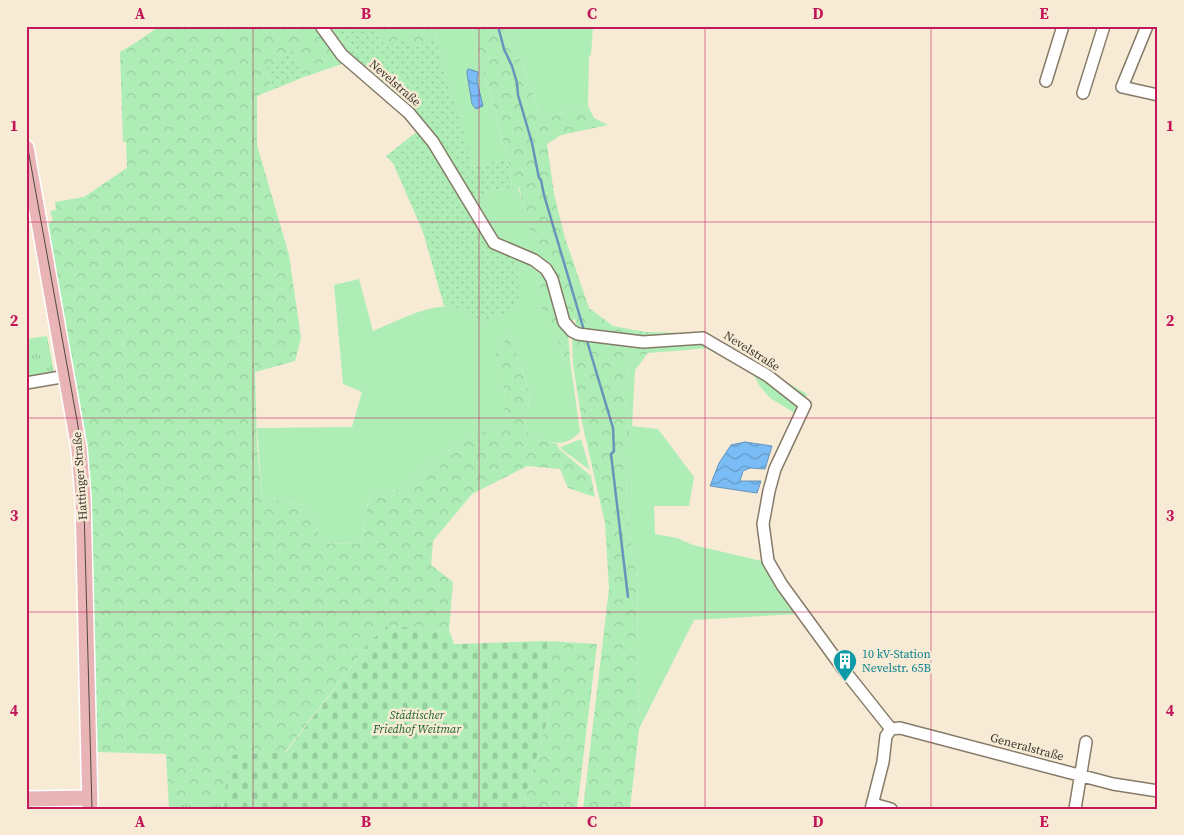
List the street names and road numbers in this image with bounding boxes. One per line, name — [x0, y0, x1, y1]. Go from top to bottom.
street label: Nevelstraße — [366, 56, 424, 110]
street label: Nevelstraße — [721, 327, 783, 375]
street label: Hattinger Straße — [69, 431, 91, 521]
street label: Generalstraße — [988, 729, 1066, 765]

